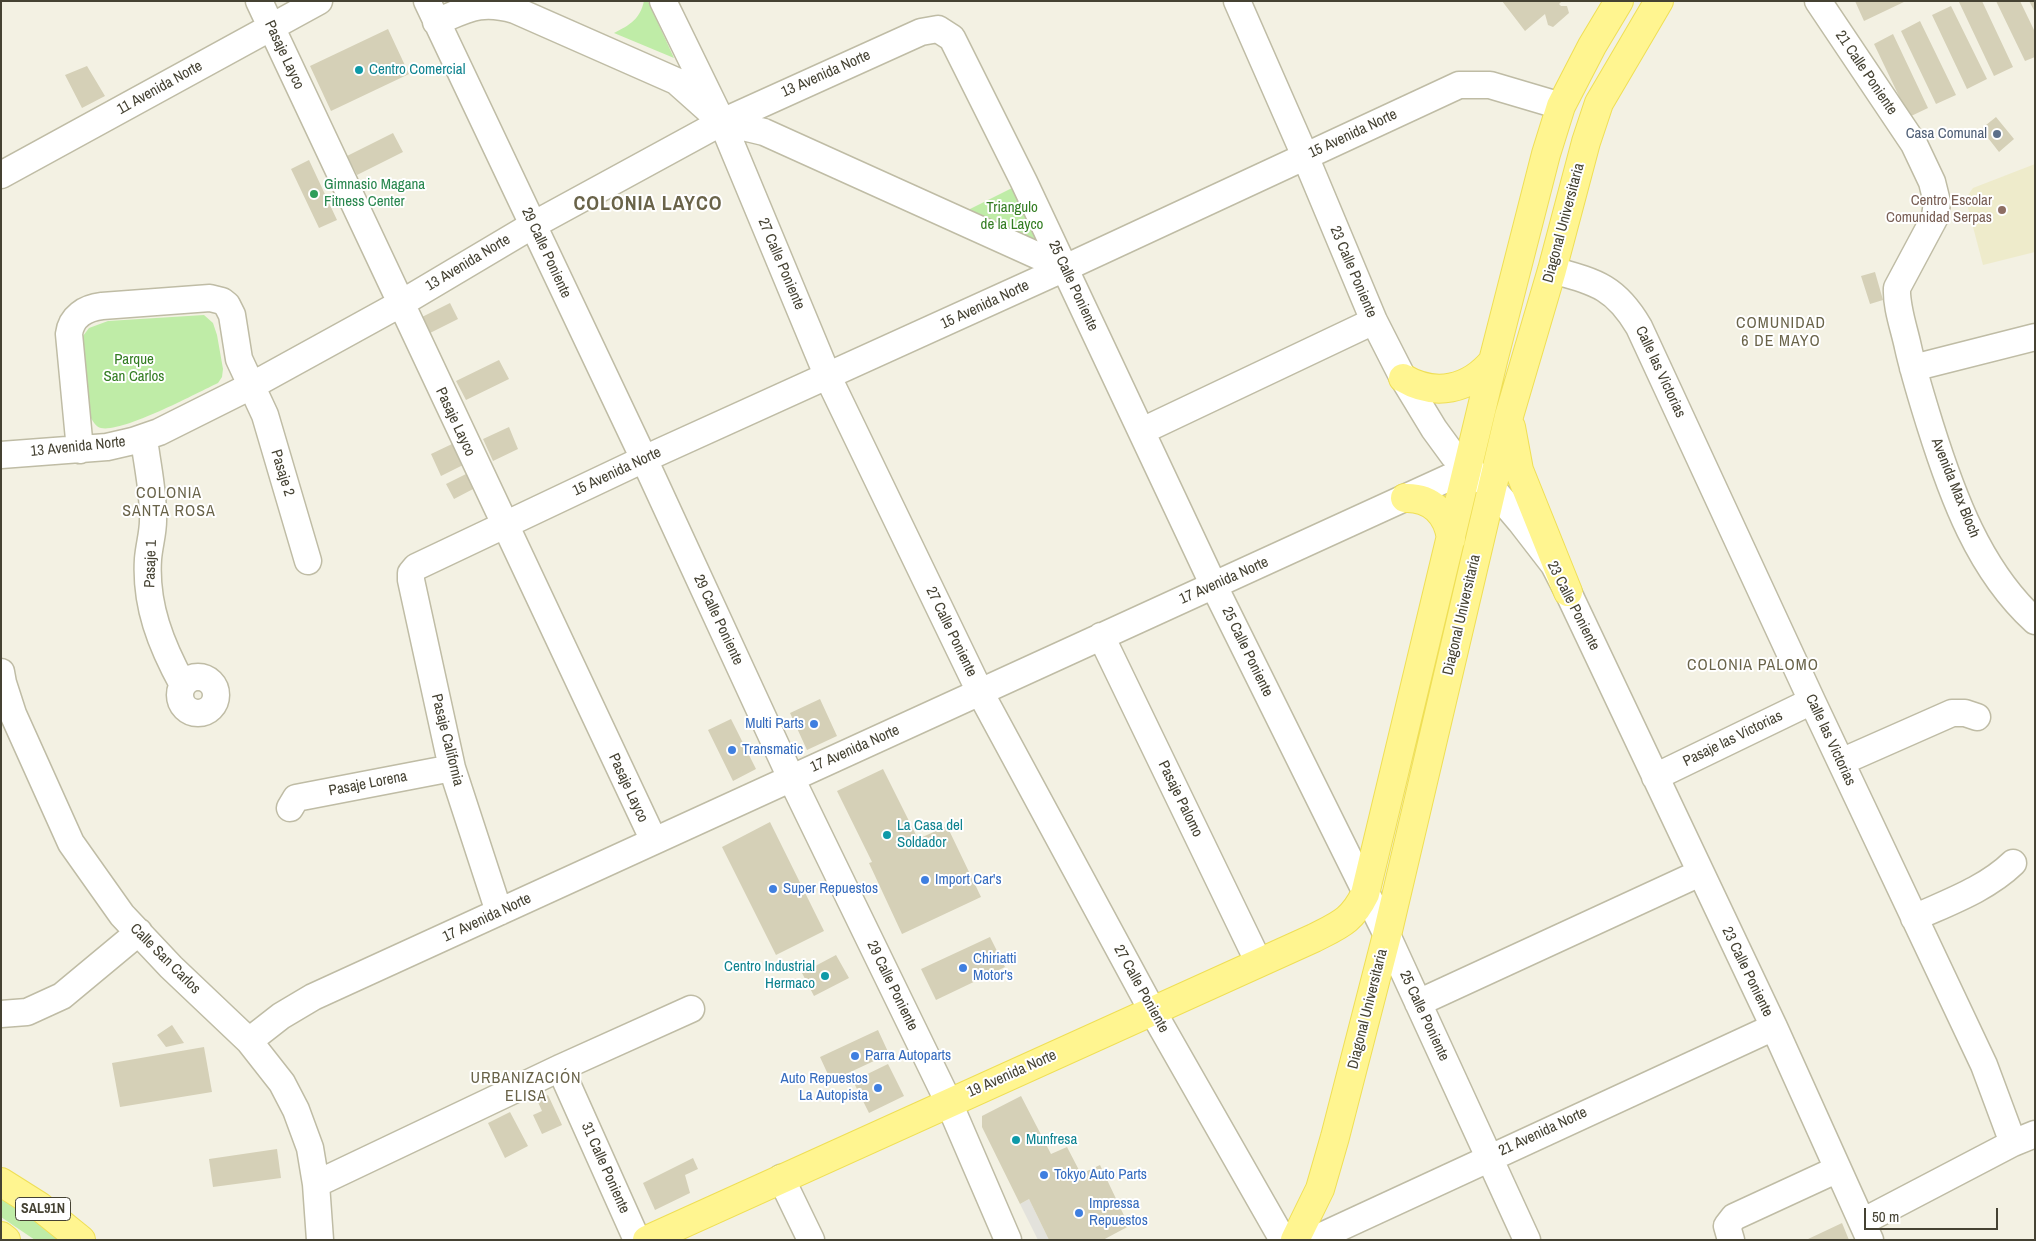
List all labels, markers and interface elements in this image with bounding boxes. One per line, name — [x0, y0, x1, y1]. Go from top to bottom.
street label: Pasaje Layco — [260, 18, 308, 92]
street label: 21 Calle Poniente — [1831, 27, 1901, 119]
street label: 13 Avenida Norte — [779, 46, 873, 102]
street label: 11 Avenida Norte — [114, 57, 206, 119]
place label: Centro Comercial — [369, 61, 465, 79]
marker: Centro Comercial — [353, 64, 365, 76]
street label: 15 Avenida Norte — [1306, 106, 1400, 162]
place label: Casa Comunal — [1906, 125, 1987, 143]
marker: Casa Comunal — [1991, 128, 2003, 140]
street label: Diagonal Universitaria — [1539, 161, 1589, 285]
place label: Gimnasio Magana Fitness Center — [324, 176, 425, 211]
marker: Gimnasio Magana Fitness Center — [308, 188, 320, 200]
place label: Centro Escolar Comunidad Serpas — [1886, 192, 1992, 227]
district label: COLONIA LAYCO — [572, 193, 724, 217]
park label: Triangulo de la Layco — [981, 199, 1043, 234]
marker: Centro Escolar Comunidad Serpas — [1996, 204, 2008, 216]
street label: 29 Calle Poniente — [517, 205, 575, 301]
street label: 27 Calle Poniente — [754, 215, 808, 313]
street label: 23 Calle Poniente — [1326, 223, 1380, 321]
street label: 13 Avenida Norte — [422, 231, 514, 295]
street label: 25 Calle Poniente — [1044, 238, 1102, 334]
street label: 15 Avenida Norte — [938, 277, 1032, 333]
district label: COMUNIDAD 6 DE MAYO — [1735, 314, 1827, 352]
street label: Calle las Victorias — [1631, 323, 1689, 421]
park label: Parque San Carlos — [104, 351, 164, 386]
street label: Pasaje Layco — [431, 385, 479, 459]
street label: 13 Avenida Norte — [30, 433, 126, 461]
street label: Avenida Max Bloch — [1927, 436, 1983, 540]
street label: 15 Avenida Norte — [570, 444, 664, 500]
street label: Pasaje 2 — [266, 447, 298, 499]
district label: COLONIA SANTA ROSA — [121, 484, 217, 522]
street label: Pasaje 1 — [141, 540, 161, 588]
street label: 17 Avenida Norte — [1177, 553, 1271, 609]
street label: Diagonal Universitaria — [1439, 553, 1485, 677]
street label: 23 Calle Poniente — [1543, 558, 1603, 654]
street label: 29 Calle Poniente — [689, 572, 747, 668]
street label: 27 Calle Poniente — [921, 584, 981, 680]
street label: 25 Calle Poniente — [1217, 604, 1277, 700]
district label: COLONIA PALOMO — [1685, 656, 1821, 676]
street label: Calle las Victorias — [1801, 691, 1859, 789]
street label: Pasaje California — [427, 692, 467, 788]
street label: Pasaje las Victorias — [1680, 707, 1786, 771]
place label: Multi Parts — [745, 715, 804, 733]
marker: Multi Parts — [808, 718, 820, 730]
street label: 17 Avenida Norte — [808, 721, 902, 777]
place label: Transmatic — [742, 741, 803, 759]
marker: Transmatic — [726, 744, 738, 756]
street label: Pasaje Layco — [604, 751, 652, 825]
street label: Pasaje Palomo — [1154, 758, 1206, 840]
street label: Pasaje Lorena — [327, 768, 409, 800]
place label: La Casa del Soldador — [897, 817, 963, 852]
marker: La Casa del Soldador — [881, 829, 893, 841]
place label: Import Car's — [935, 871, 1002, 889]
marker: Import Car's — [919, 874, 931, 886]
place label: Super Repuestos — [783, 880, 878, 898]
marker: Super Repuestos — [767, 883, 779, 895]
street label: 17 Avenida Norte — [440, 890, 534, 946]
street label: Calle San Carlos — [126, 920, 204, 998]
street label: 23 Calle Poniente — [1717, 924, 1777, 1020]
street label: 29 Calle Poniente — [862, 938, 922, 1034]
street label: 27 Calle Poniente — [1109, 942, 1173, 1036]
street label: Diagonal Universitaria — [1344, 947, 1392, 1071]
place label: Chiriatti Motor's — [973, 950, 1017, 985]
place label: Centro Industrial Hermaco — [724, 958, 815, 993]
marker: Chiriatti Motor's — [957, 962, 969, 974]
street label: 25 Calle Poniente — [1395, 968, 1453, 1064]
marker: Centro Industrial Hermaco — [819, 970, 831, 982]
street label: 19 Avenida Norte — [965, 1046, 1059, 1102]
place label: Parra Autoparts — [865, 1047, 951, 1065]
marker: Parra Autoparts — [849, 1050, 861, 1062]
district label: URBANIZACIÓN ELISA — [469, 1069, 583, 1107]
place label: Auto Repuestos La Autopista — [780, 1070, 868, 1105]
marker: Auto Repuestos La Autopista — [872, 1082, 884, 1094]
street label: 21 Avenida Norte — [1496, 1104, 1590, 1160]
street label: 31 Calle Poniente — [577, 1120, 633, 1216]
place label: Munfresa — [1026, 1131, 1077, 1149]
marker: Munfresa — [1010, 1134, 1022, 1146]
place label: Tokyo Auto Parts — [1054, 1166, 1147, 1184]
marker: Tokyo Auto Parts — [1038, 1169, 1050, 1181]
place label: Impressa Repuestos — [1089, 1195, 1148, 1230]
road number: SAL91N — [15, 1198, 70, 1220]
scale bar — [1866, 1198, 2000, 1230]
text: 50 m — [1872, 1206, 1899, 1227]
marker: Impressa Repuestos — [1073, 1207, 1085, 1219]

